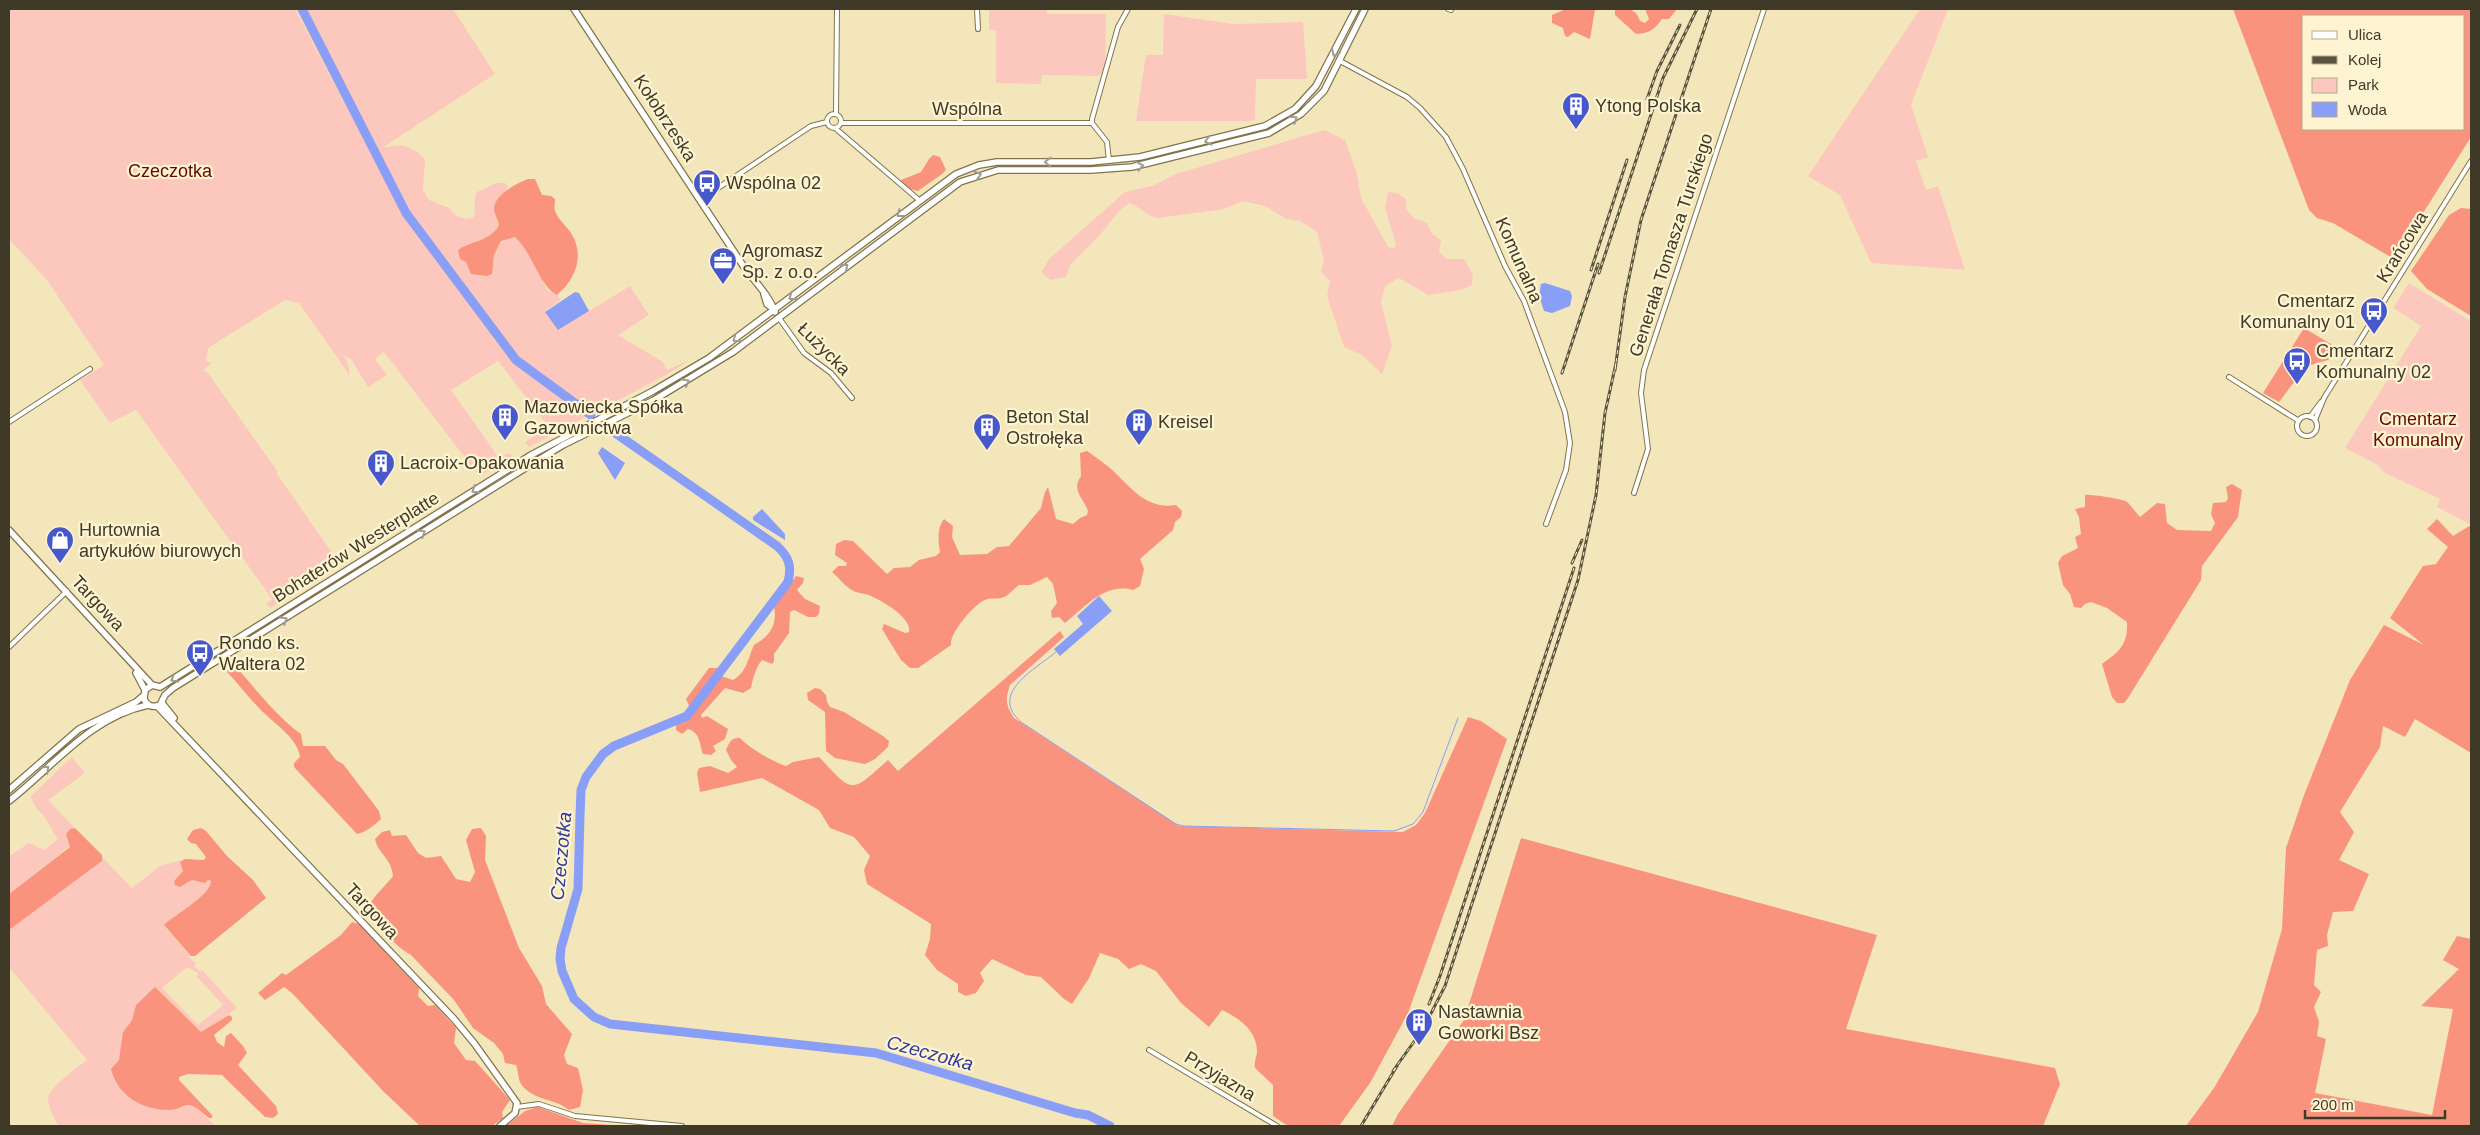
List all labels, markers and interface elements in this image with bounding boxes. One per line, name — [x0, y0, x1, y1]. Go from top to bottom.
legend — [2302, 15, 2465, 130]
text: Ulica — [2348, 26, 2382, 43]
one-way arrow — [1331, 48, 1341, 57]
text: Kolej — [2348, 51, 2381, 68]
street label: Kołobrzeska — [630, 71, 701, 166]
text: Park — [2348, 76, 2379, 93]
building icon: Ytong Polska — [1561, 91, 1591, 130]
place label: Ytong Polska — [1595, 96, 1702, 116]
street label: Wspólna — [932, 99, 1003, 119]
text: Woda — [2348, 101, 2388, 118]
one-way arrow — [1288, 116, 1298, 125]
street label: Generała Tomasza Turskiego — [1625, 131, 1717, 359]
one-way arrow — [1205, 135, 1213, 145]
one-way arrow — [1044, 156, 1052, 167]
park label: Czeczotka — [128, 161, 213, 181]
one-way arrow — [1135, 161, 1144, 171]
bus stop icon: Wspólna 02 — [692, 168, 722, 207]
one-way arrow — [973, 170, 982, 180]
place label: Wspólna 02 — [726, 173, 821, 193]
street label: Krańcowa — [2372, 207, 2432, 286]
one-way arrow — [897, 208, 906, 216]
street label: Komunalna — [1491, 214, 1547, 307]
place label: Agromasz Sp. z o.o. — [742, 241, 823, 282]
office icon: Agromasz Sp. z o.o. — [708, 246, 738, 285]
one-way arrow — [839, 264, 848, 272]
place label: Cmentarz Komunalny 01 — [2240, 291, 2355, 332]
one-way arrow — [789, 292, 798, 300]
bus stop icon: Cmentarz Komunalny 01 — [2359, 296, 2389, 335]
street label: Łużycka — [794, 319, 855, 380]
one-way arrow — [732, 333, 742, 342]
place label: Cmentarz Komunalny 02 — [2316, 341, 2431, 382]
bus stop icon: Cmentarz Komunalny 02 — [2282, 346, 2312, 385]
one-way arrow — [680, 379, 689, 389]
place label: Mazowiecka Spółka Gazownictwa — [524, 397, 684, 438]
building icon: Mazowiecka Spółka Gazownictwa — [490, 402, 520, 441]
place label: Beton Stal Ostrołęka — [1006, 407, 1089, 448]
building icon: Kreisel — [1124, 407, 1154, 446]
park label: Cmentarz Komunalny — [2373, 409, 2463, 450]
building icon: Beton Stal Ostrołęka — [972, 412, 1002, 451]
place label: Kreisel — [1158, 412, 1213, 432]
building icon: Lacroix-Opakowania — [366, 448, 396, 487]
place label: Lacroix-Opakowania — [400, 453, 565, 473]
one-way arrow — [471, 484, 480, 493]
street label: Bohaterów Westerplatte — [269, 488, 443, 606]
place label: Hurtownia artykułów biurowych — [79, 520, 241, 561]
shop icon: Hurtownia artykułów biurowych — [45, 525, 75, 564]
one-way arrow — [416, 530, 425, 540]
street label: Targowa — [67, 571, 129, 635]
one-way arrow — [279, 616, 288, 626]
place label: Rondo ks. Waltera 02 — [219, 633, 305, 674]
bus stop icon: Rondo ks. Waltera 02 — [185, 638, 215, 677]
one-way arrow — [171, 672, 180, 682]
one-way arrow — [40, 766, 49, 775]
water label: Czeczotka — [547, 811, 575, 901]
street label: Targowa — [341, 879, 403, 943]
place label: Nastawnia Goworki Bsz — [1438, 1002, 1539, 1043]
building icon: Nastawnia Goworki Bsz — [1404, 1007, 1434, 1046]
water label: Czeczotka — [884, 1031, 976, 1075]
street label: Przyjazna — [1181, 1047, 1260, 1105]
scale bar — [2305, 1088, 2445, 1120]
text: 200 m — [2312, 1096, 2354, 1113]

